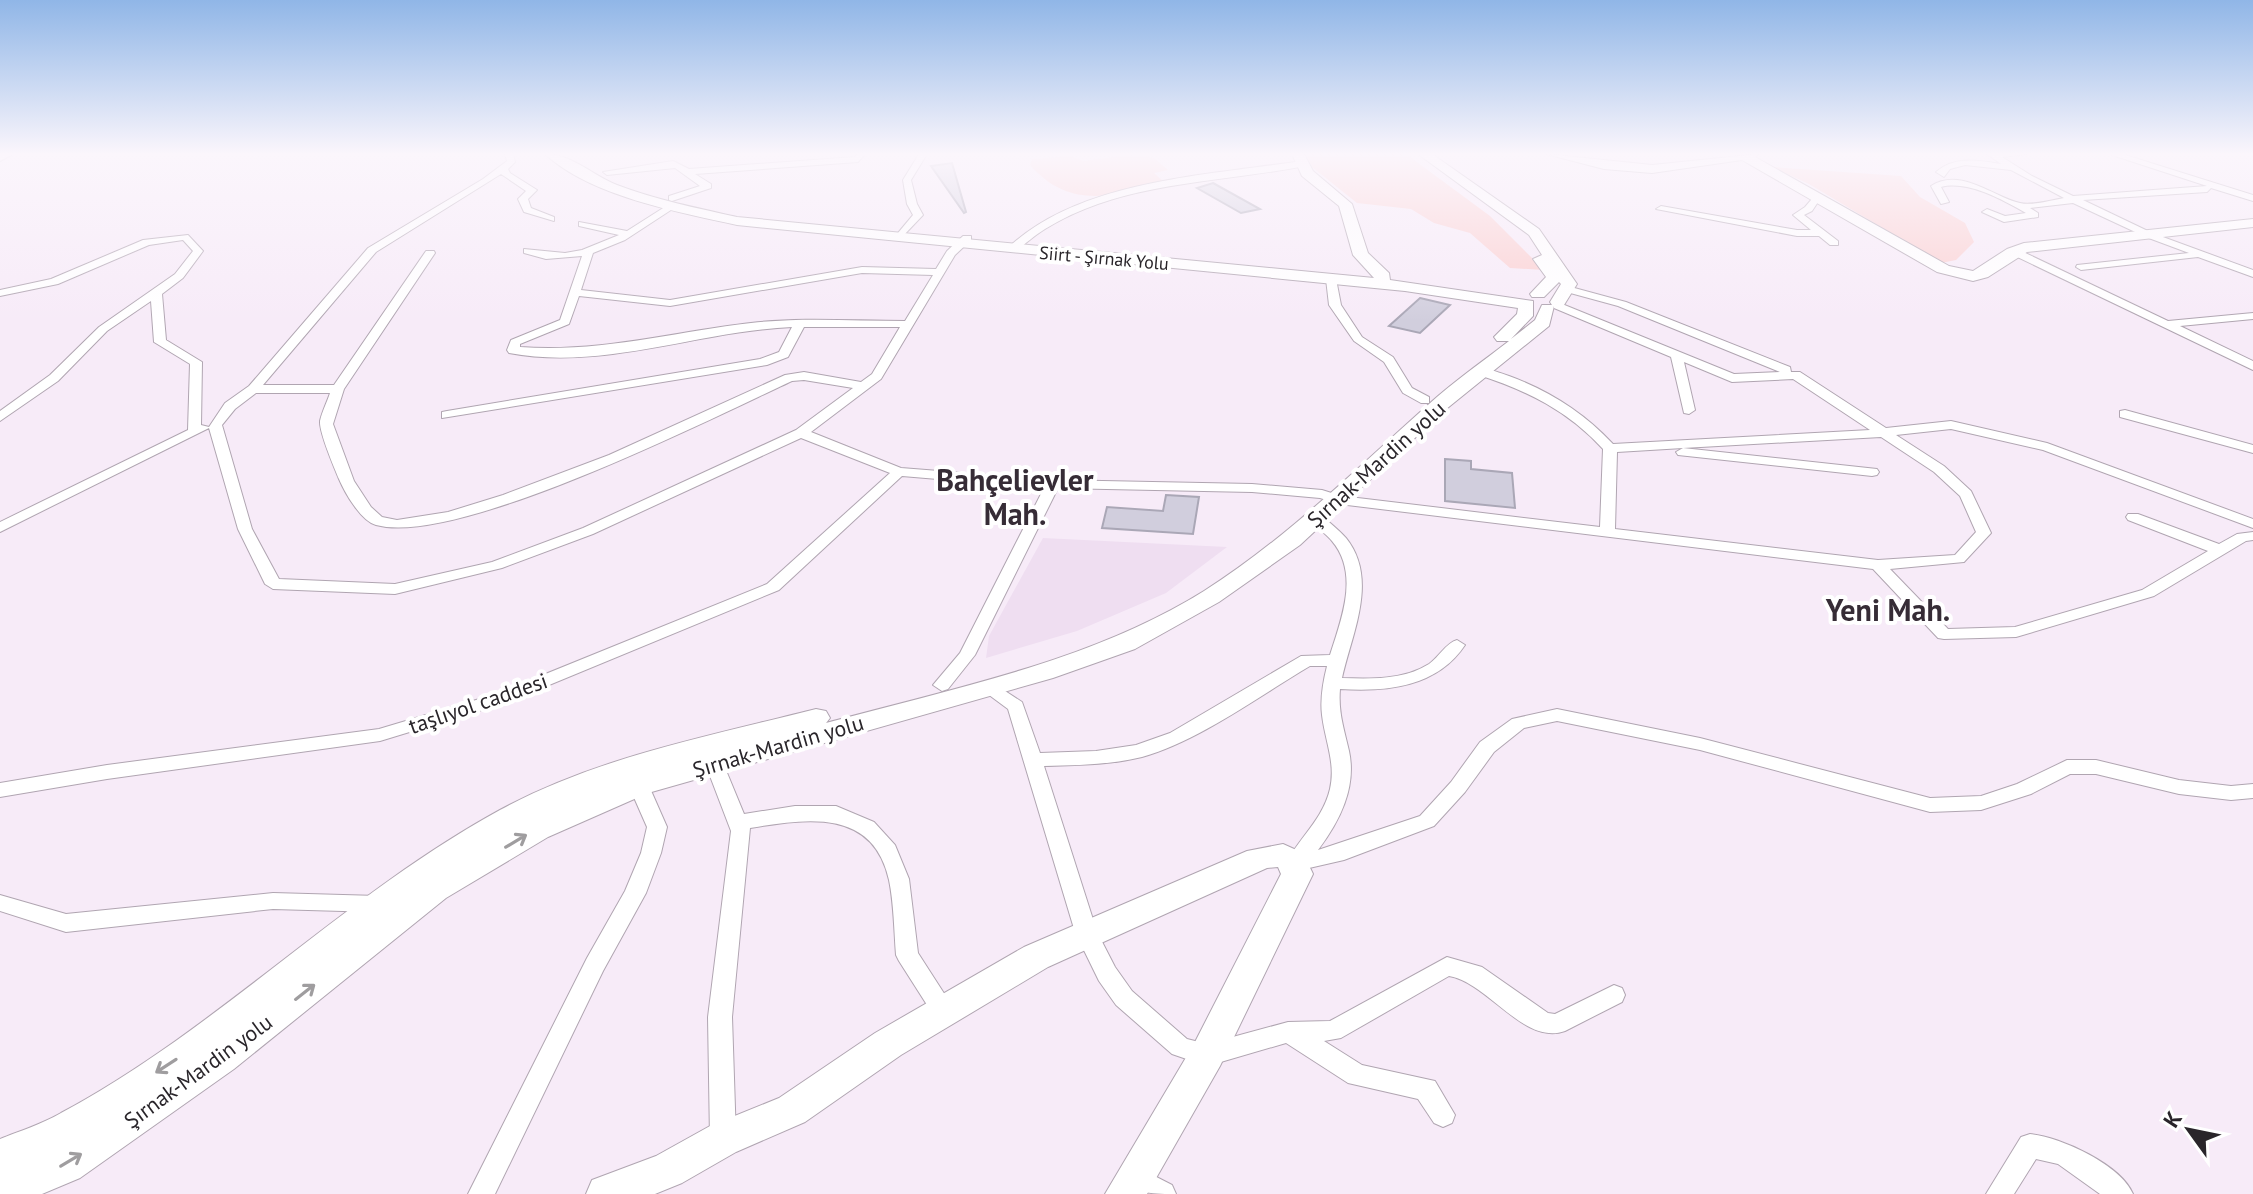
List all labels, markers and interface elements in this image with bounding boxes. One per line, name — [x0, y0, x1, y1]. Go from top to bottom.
street label: Siirt - Şırnak Yolu — [1038, 241, 1170, 275]
street label: Şırnak-Mardin yolu — [1301, 394, 1451, 534]
district label: Bahçelievler Mah. — [936, 460, 1094, 533]
district label: Yeni Mah. — [1825, 590, 1950, 629]
street label: taşlıyol caddesi — [405, 666, 551, 740]
street label: Şırnak-Mardin yolu — [689, 708, 867, 784]
one-way arrow — [504, 833, 527, 849]
one-way arrow — [294, 984, 315, 1001]
street label: Şırnak-Mardin yolu — [118, 1008, 278, 1134]
one-way arrow — [155, 1058, 177, 1075]
north arrow — [2149, 1090, 2229, 1170]
text: K — [2157, 1105, 2188, 1132]
one-way arrow — [59, 1152, 82, 1168]

